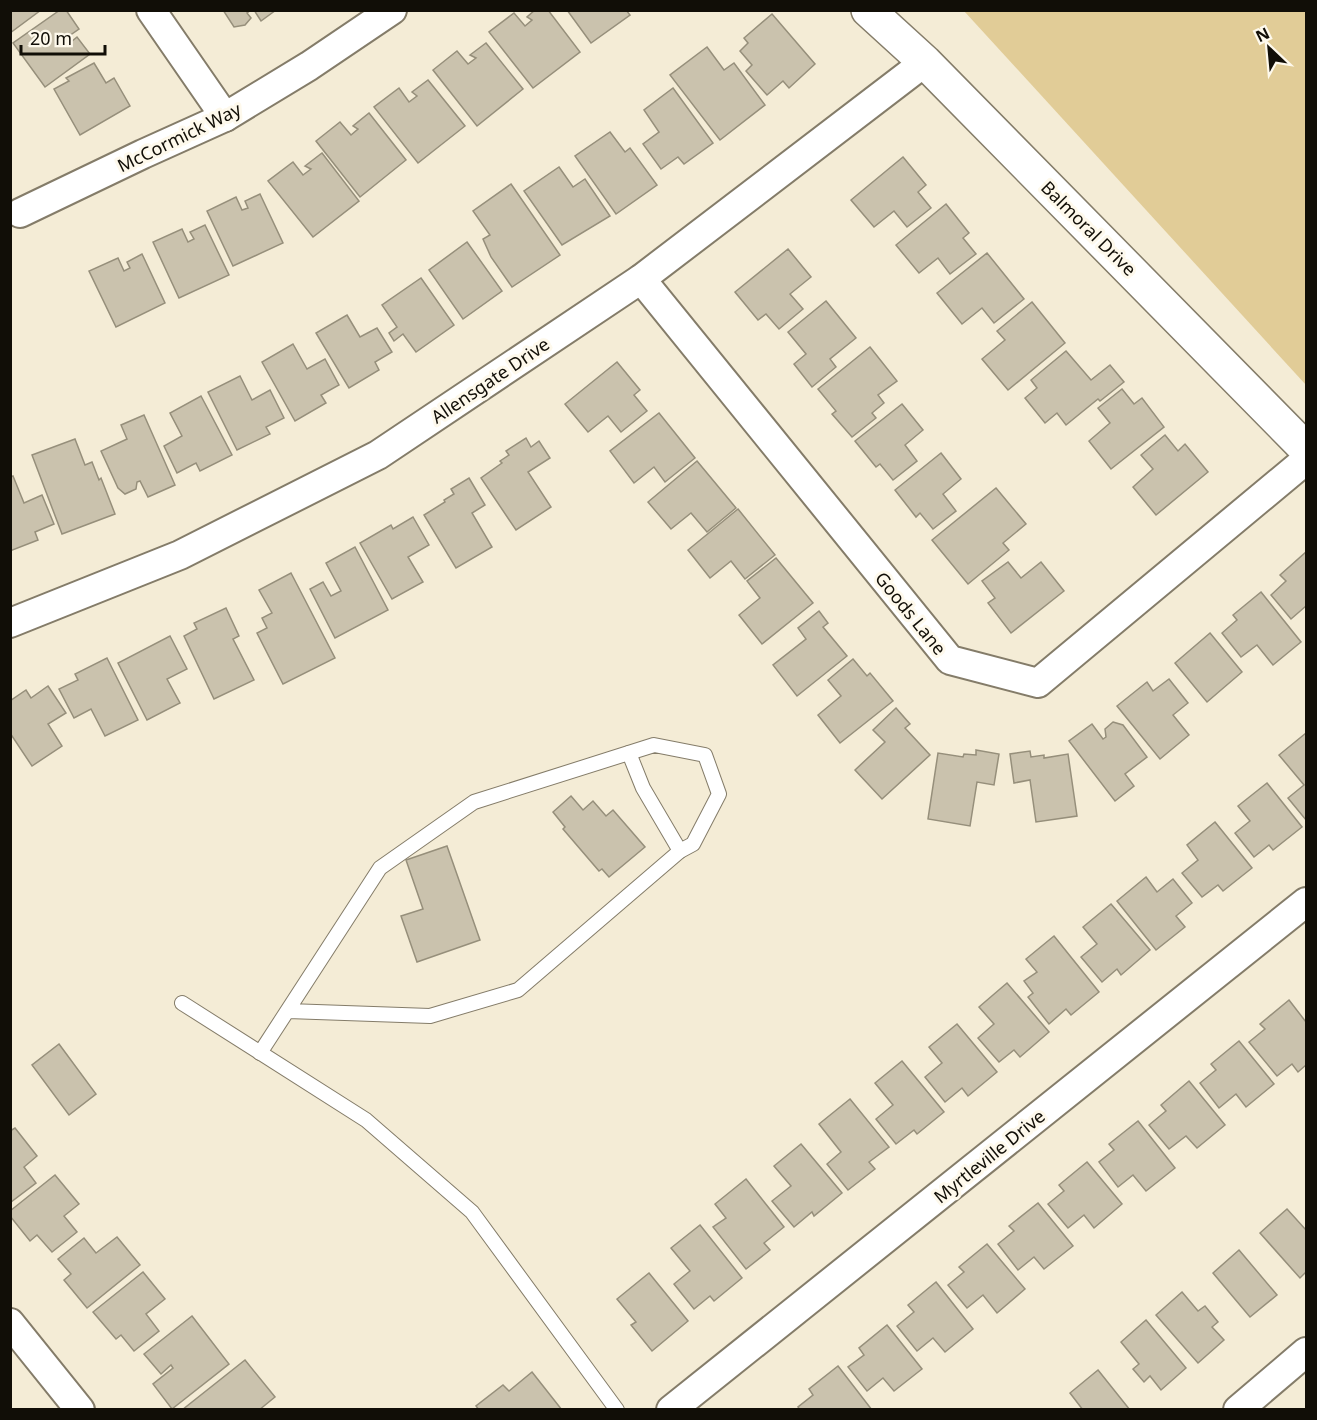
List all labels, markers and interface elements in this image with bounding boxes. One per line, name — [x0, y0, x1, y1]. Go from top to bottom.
scale bar — [21, 18, 105, 56]
north arrow — [1239, 18, 1299, 78]
text: N — [1252, 22, 1273, 47]
text: 20 m — [30, 26, 72, 50]
street label: McCormick Way — [113, 96, 246, 177]
street label: Balmoral Drive — [1036, 175, 1142, 281]
street label: Allensgate Drive — [426, 332, 554, 428]
street label: Goods Lane — [870, 567, 952, 659]
street label: Myrtleville Drive — [928, 1104, 1050, 1208]

